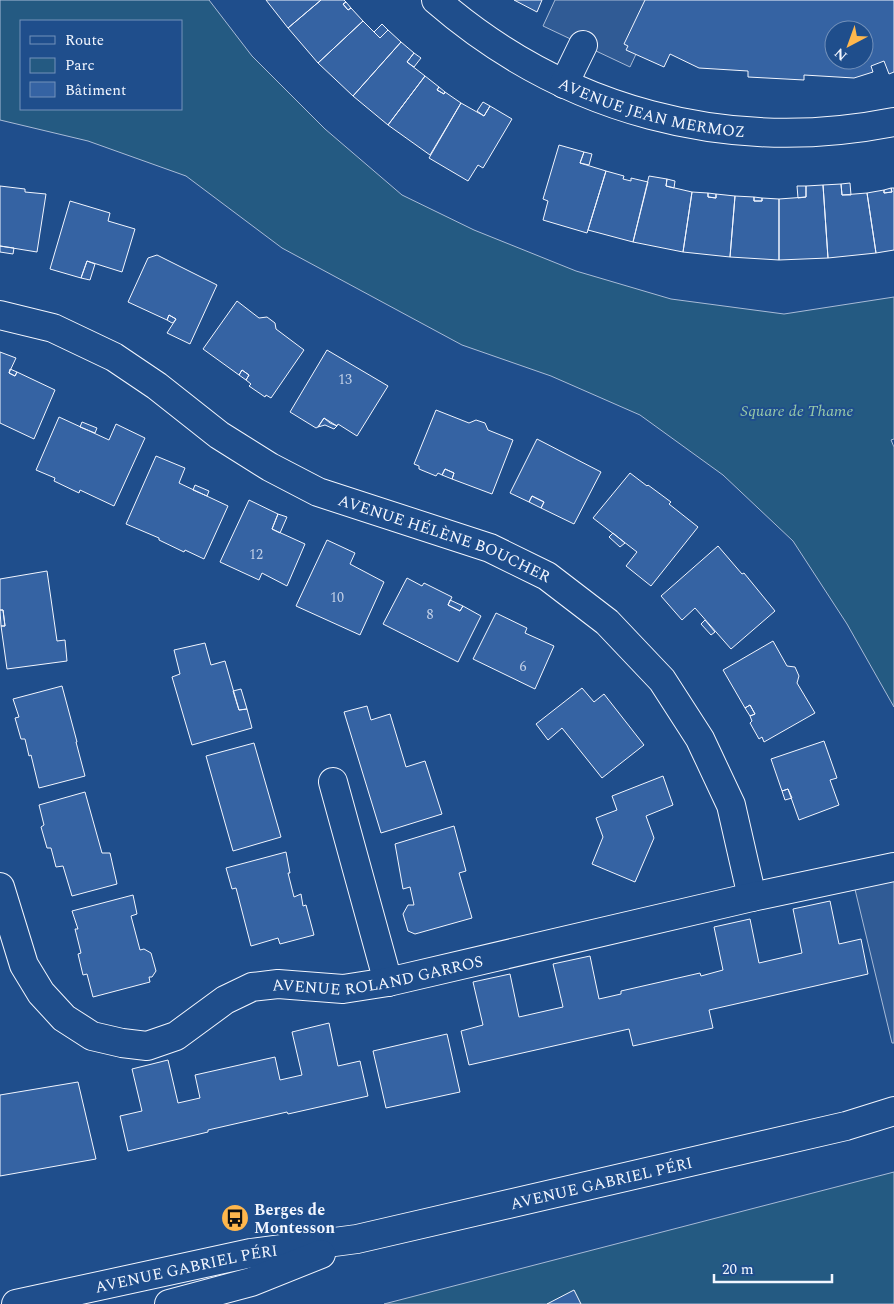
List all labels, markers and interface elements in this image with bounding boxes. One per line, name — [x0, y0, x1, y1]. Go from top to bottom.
legend — [20, 20, 182, 110]
north arrow — [824, 20, 874, 70]
text: Route — [65, 29, 104, 52]
text: N — [830, 43, 852, 66]
text: Parc — [65, 54, 95, 77]
street label: AVENUE JEAN MERMOZ — [554, 71, 746, 144]
text: Bâtiment — [65, 79, 126, 102]
house number: 13 — [338, 369, 352, 390]
park label: Square de Thame — [741, 399, 853, 423]
street label: AVENUE HÉLÈNE BOUCHER — [335, 488, 555, 589]
house number: 12 — [249, 544, 263, 565]
house number: 10 — [330, 587, 344, 608]
house number: 8 — [427, 604, 434, 625]
house number: 6 — [520, 656, 527, 677]
street label: AVENUE ROLAND GARROS — [271, 949, 485, 1002]
street label: AVENUE GABRIEL PÉRI — [508, 1151, 695, 1216]
place label: Berges de Montesson — [254, 1198, 335, 1240]
bus stop icon: Berges de Montesson — [220, 1203, 250, 1233]
street label: AVENUE GABRIEL PÉRI — [93, 1239, 279, 1300]
scale bar — [714, 1252, 832, 1284]
text: 20 m — [722, 1258, 754, 1281]

